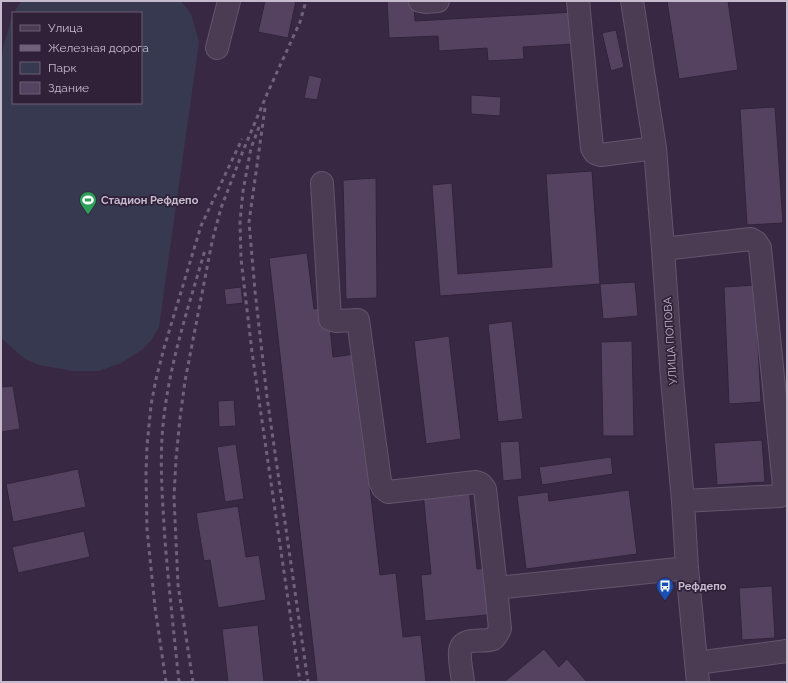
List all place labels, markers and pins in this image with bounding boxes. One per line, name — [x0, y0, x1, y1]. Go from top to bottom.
sports icon: Стадион Рефдепо — [78, 190, 98, 215]
place label: Стадион Рефдепо — [101, 194, 199, 207]
bus stop icon: Рефдепо — [655, 576, 675, 601]
place label: Рефдепо — [678, 580, 727, 593]

